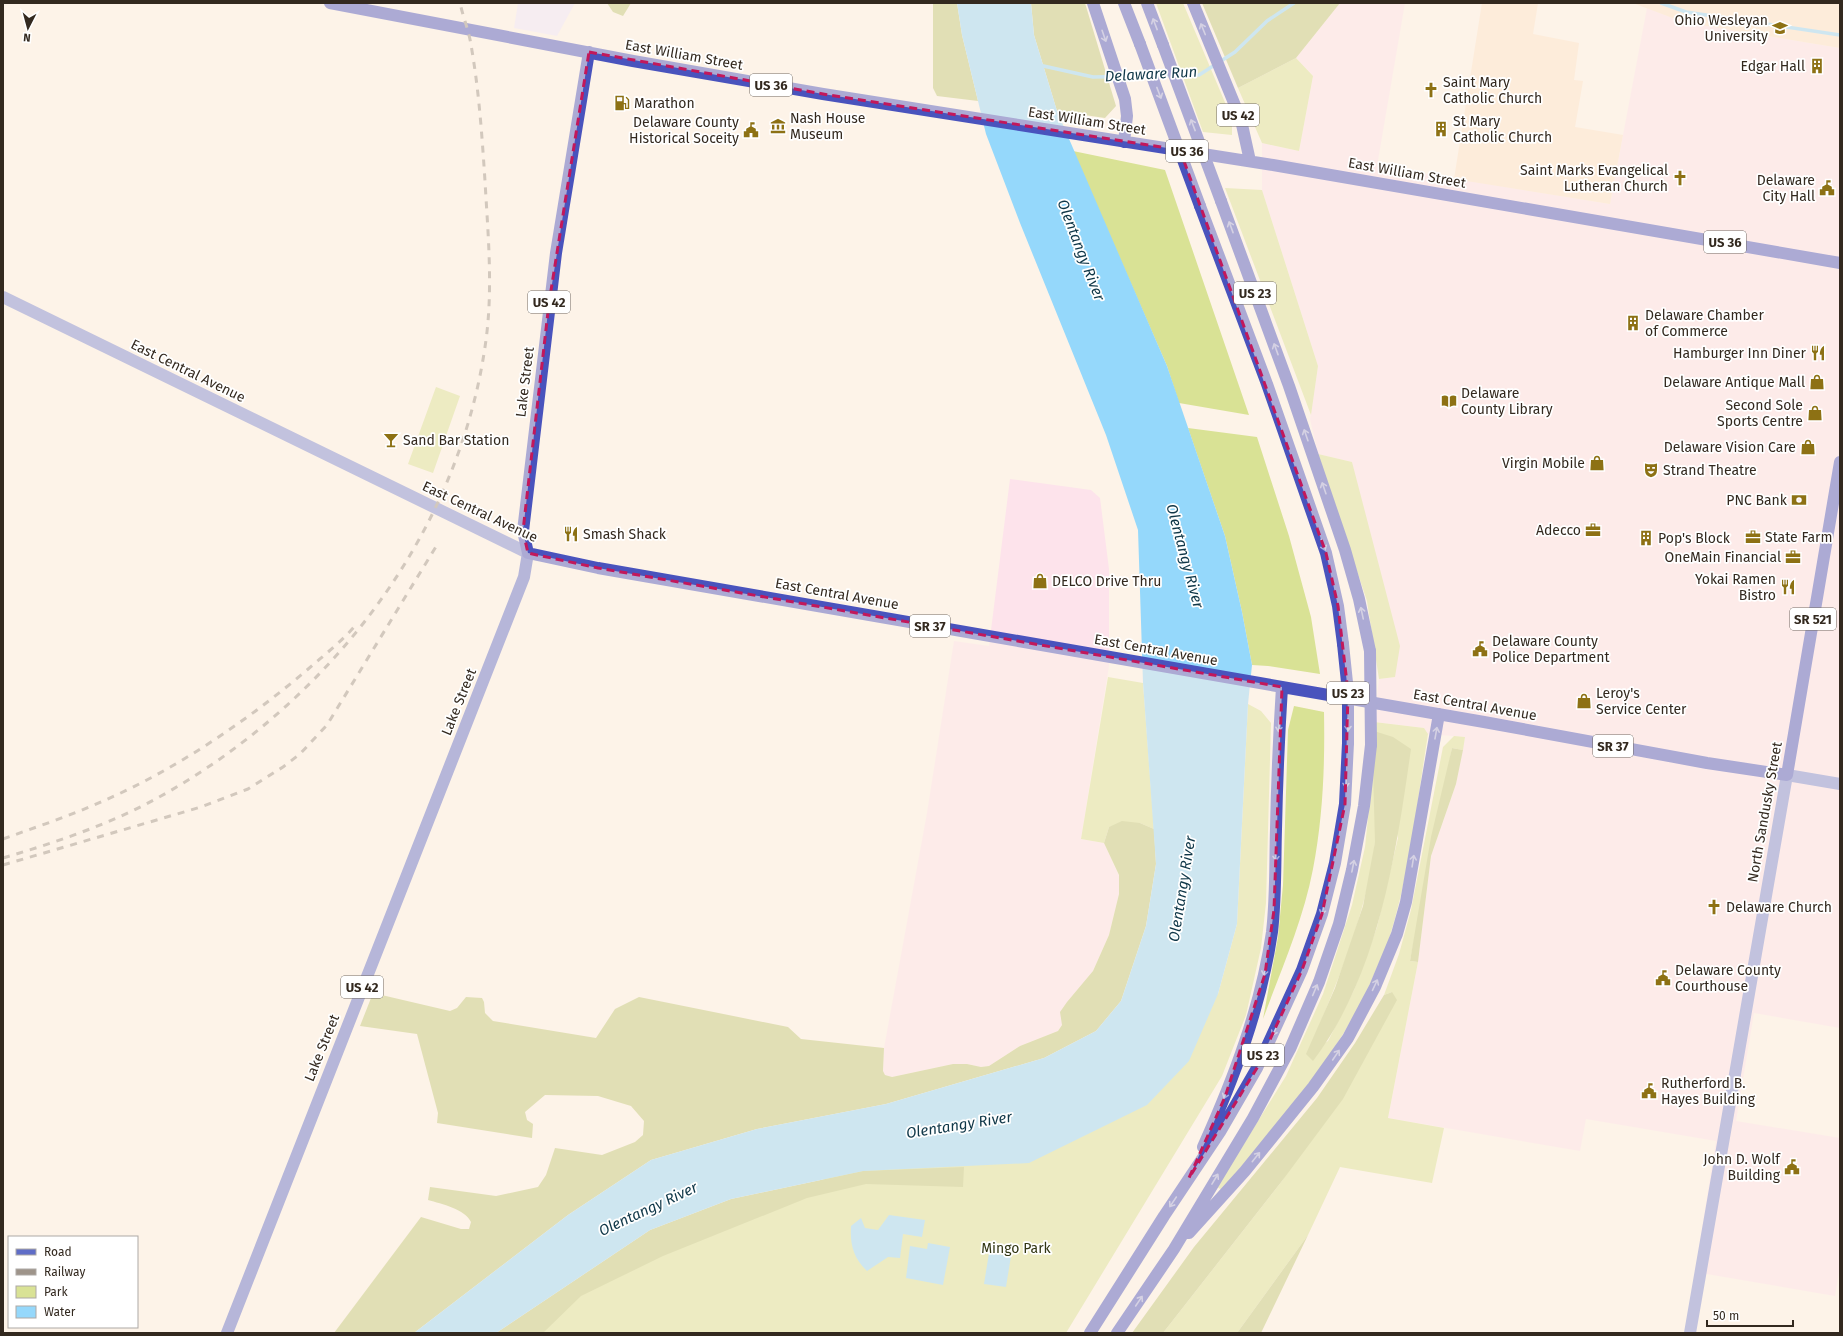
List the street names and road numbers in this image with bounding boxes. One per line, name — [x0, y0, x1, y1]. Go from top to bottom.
street label: East William Street — [624, 36, 745, 74]
road number: US 36 — [750, 74, 792, 96]
street label: East William Street — [1027, 103, 1148, 139]
road number: US 42 — [1217, 104, 1259, 126]
road number: US 36 — [1166, 140, 1208, 162]
street label: East William Street — [1347, 154, 1468, 192]
road number: US 36 — [1704, 231, 1746, 253]
road number: US 23 — [1234, 282, 1276, 304]
road number: US 42 — [528, 291, 570, 313]
street label: East Central Avenue — [128, 336, 248, 406]
street label: Lake Street — [512, 345, 538, 418]
street label: East Central Avenue — [420, 478, 540, 546]
street label: East Central Avenue — [774, 575, 900, 613]
road number: SR 521 — [1790, 608, 1836, 630]
road number: SR 37 — [910, 615, 950, 637]
street label: East Central Avenue — [1093, 631, 1219, 669]
street label: Lake Street — [438, 665, 480, 738]
road number: US 23 — [1327, 682, 1369, 704]
street label: East Central Avenue — [1412, 686, 1538, 724]
road number: SR 37 — [1593, 735, 1633, 757]
street label: North Sandusky Street — [1744, 739, 1786, 884]
road number: US 42 — [341, 976, 383, 998]
street label: Lake Street — [301, 1011, 343, 1084]
road number: US 23 — [1242, 1044, 1284, 1066]

